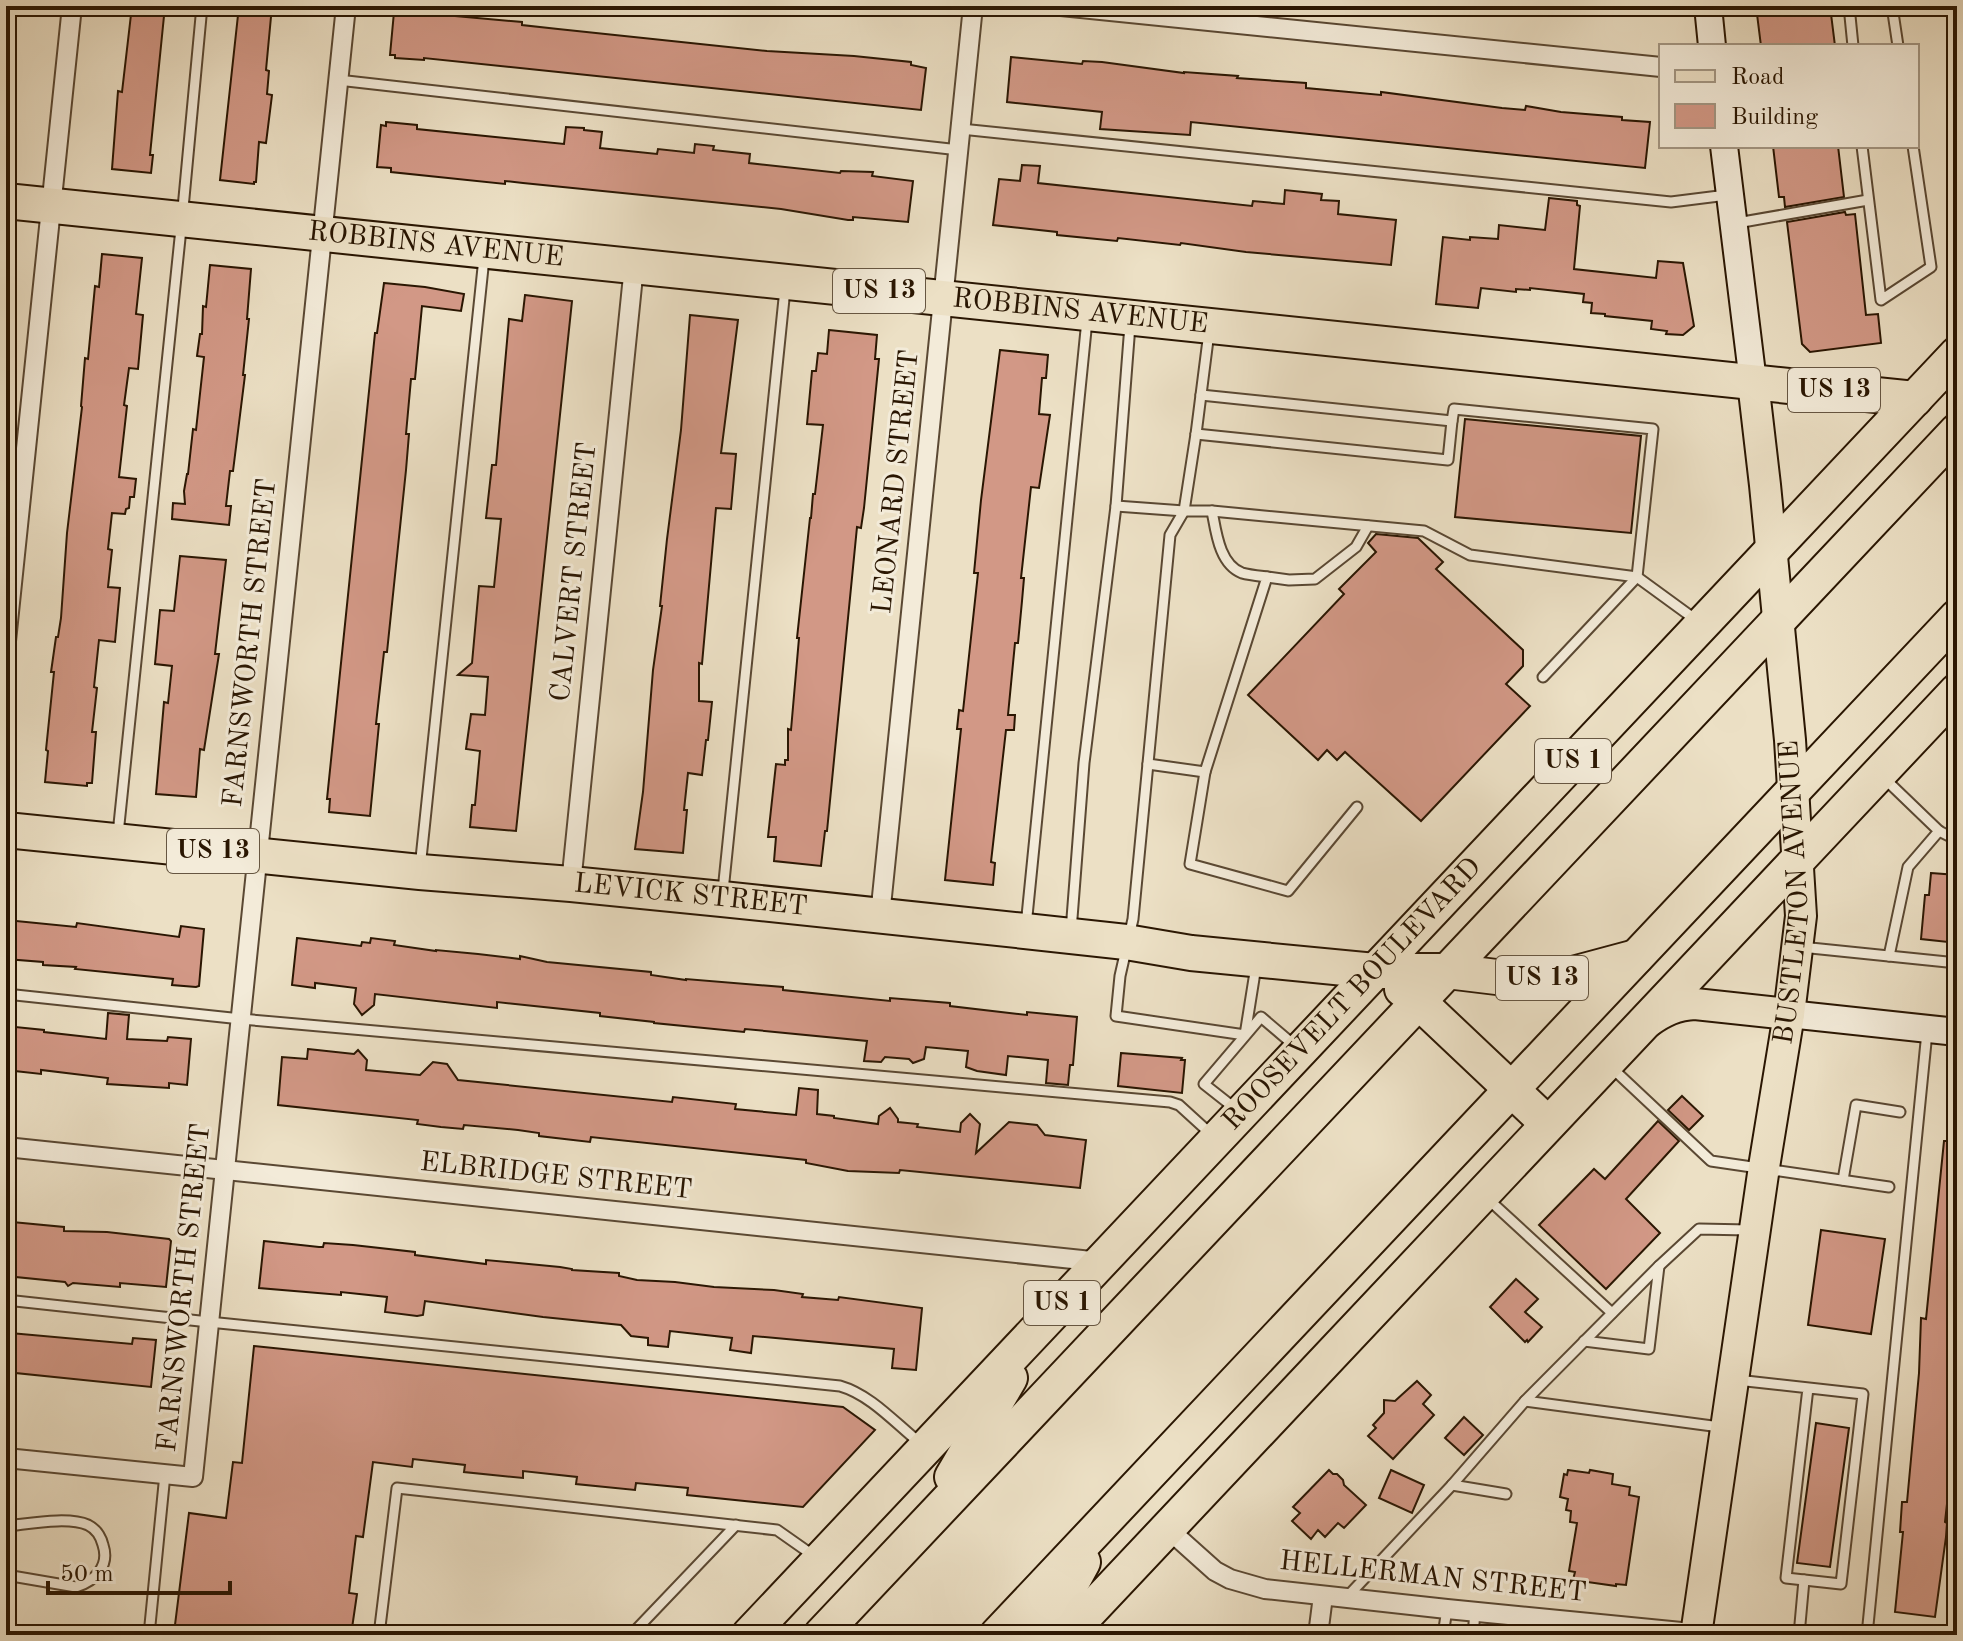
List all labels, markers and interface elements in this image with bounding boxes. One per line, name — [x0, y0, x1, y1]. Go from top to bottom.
legend — [1659, 44, 1919, 148]
text: Road — [1731, 66, 1784, 90]
text: Building — [1731, 106, 1818, 130]
street label: ROBBINS AVENUE — [307, 218, 565, 273]
road number: US 13 — [833, 269, 925, 313]
street label: ROBBINS AVENUE — [951, 285, 1209, 340]
street label: LEONARD STREET — [869, 349, 925, 615]
road number: US 13 — [1788, 368, 1880, 412]
street label: CALVERT STREET — [547, 441, 603, 703]
street label: FARNSWORTH STREET — [220, 477, 282, 809]
road number: US 1 — [1535, 739, 1611, 783]
street label: BUSTLETON AVENUE — [1770, 739, 1816, 1047]
road number: US 13 — [167, 829, 259, 873]
street label: ROOSEVELT BOULEVARD — [1218, 853, 1487, 1136]
street label: LEVICK STREET — [573, 870, 809, 922]
road number: US 13 — [1496, 956, 1588, 1000]
street label: FARNSWORTH STREET — [154, 1122, 216, 1454]
street label: ELBRIDGE STREET — [418, 1149, 694, 1205]
road number: US 1 — [1024, 1281, 1100, 1325]
scale bar — [48, 1545, 230, 1595]
street label: HELLERMAN STREET — [1278, 1548, 1588, 1608]
text: 50 m — [60, 1563, 114, 1587]

